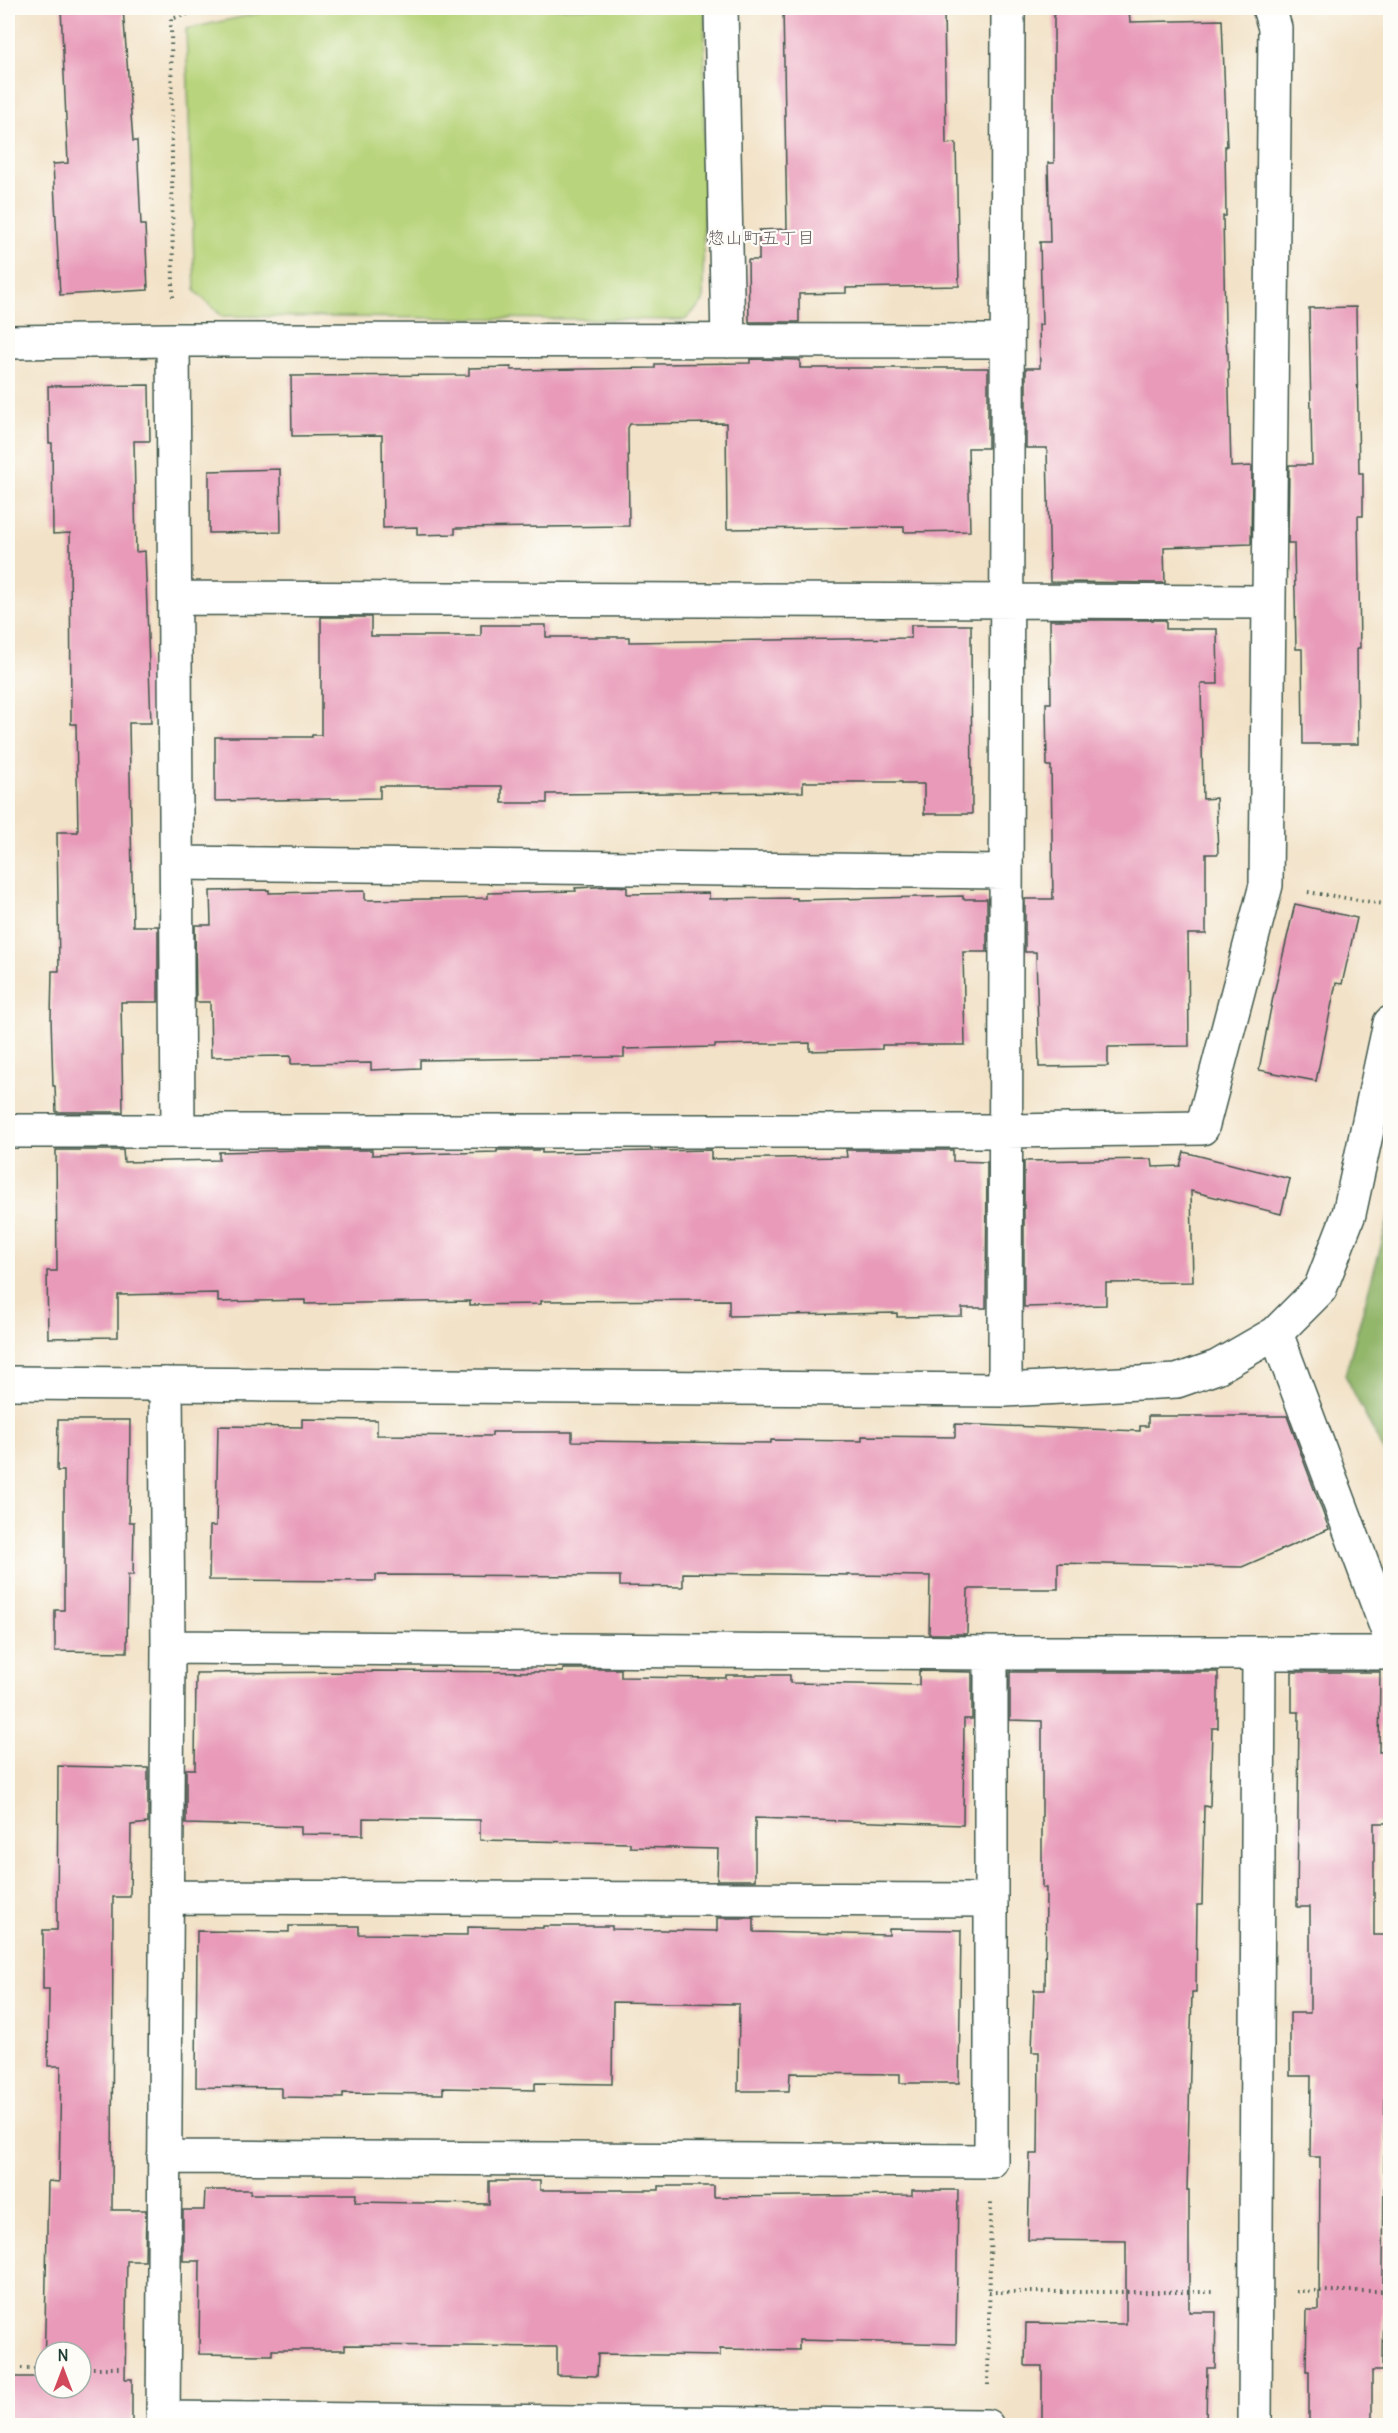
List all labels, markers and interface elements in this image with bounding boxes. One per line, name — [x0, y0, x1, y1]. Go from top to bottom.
district label: 惣山町五丁目 — [707, 226, 815, 249]
north arrow — [33, 2340, 93, 2400]
text: N — [57, 2345, 69, 2365]

